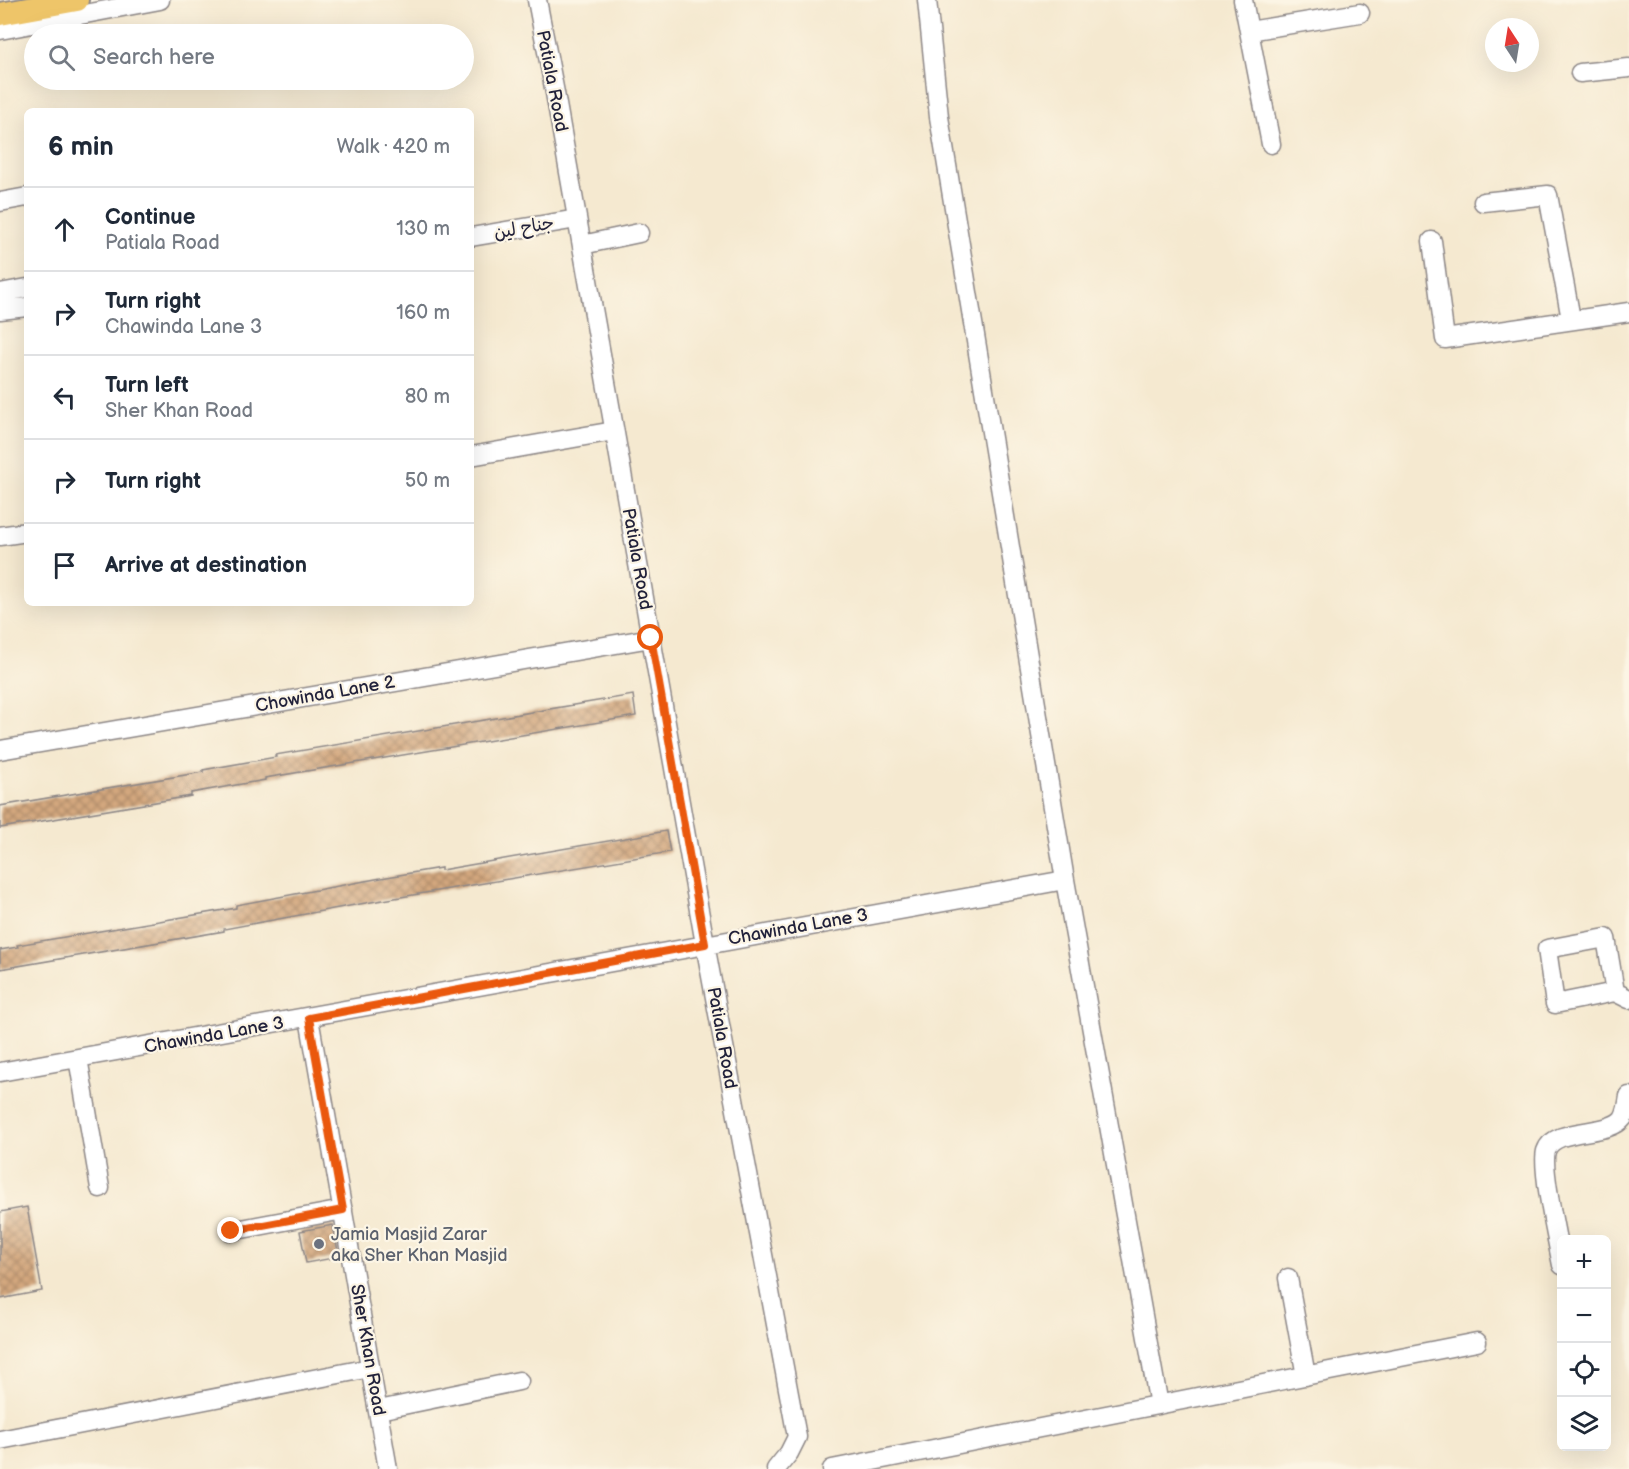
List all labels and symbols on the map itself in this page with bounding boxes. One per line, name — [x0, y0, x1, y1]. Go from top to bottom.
north arrow — [1485, 18, 1539, 72]
street label: Patiala Road — [532, 28, 572, 134]
street label: جناح لین — [492, 212, 556, 245]
street label: Patiala Road — [618, 506, 656, 612]
route start — [637, 624, 663, 650]
street label: Chowinda Lane 2 — [254, 671, 397, 717]
street label: Chawinda Lane 3 — [727, 904, 869, 950]
street label: Patiala Road — [703, 985, 741, 1091]
street label: Chawinda Lane 3 — [143, 1012, 285, 1058]
route end — [217, 1217, 243, 1243]
place label: Jamia Masjid Zarar aka Sher Khan Masjid — [331, 1224, 507, 1266]
marker: Jamia Masjid Zarar aka Sher Khan Masjid — [312, 1237, 326, 1251]
street label: Sher Khan Road — [346, 1283, 390, 1417]

